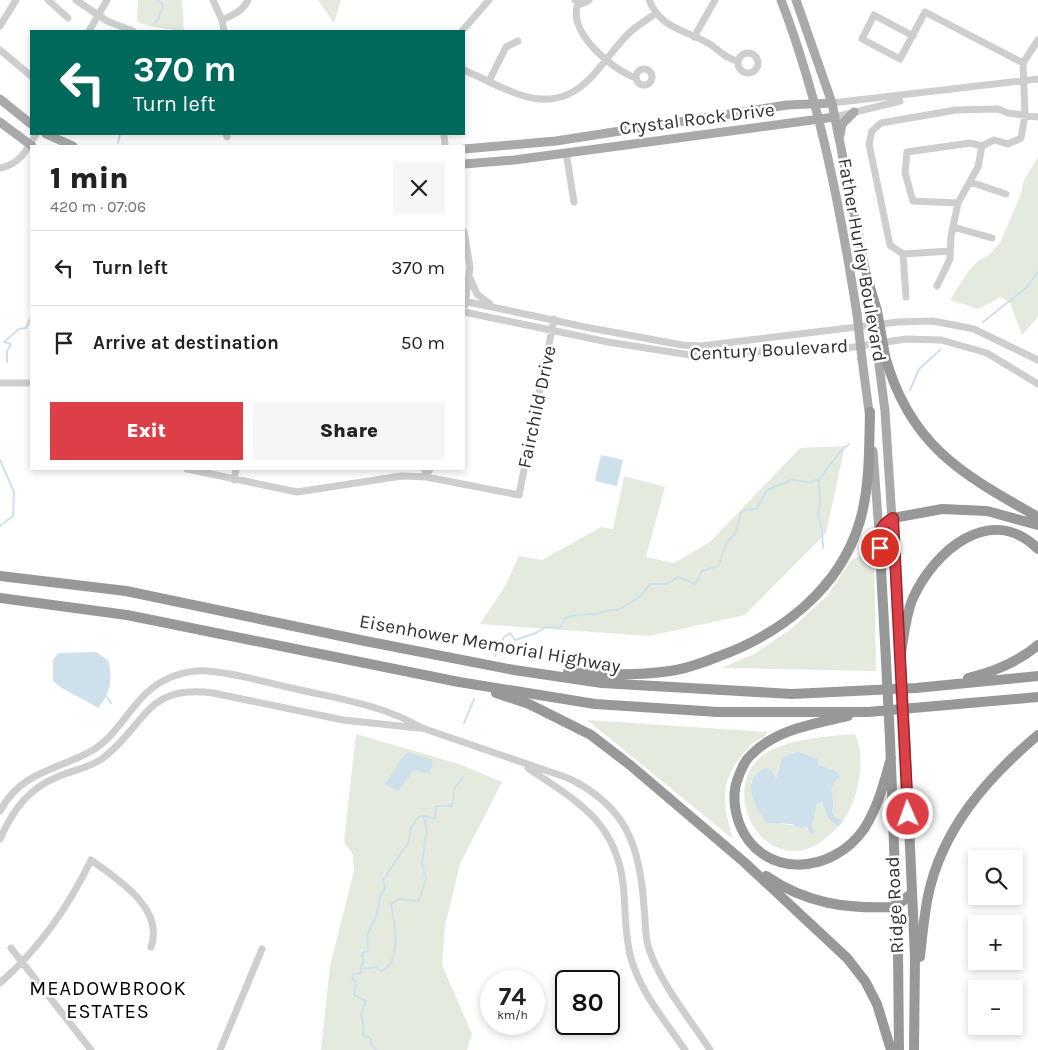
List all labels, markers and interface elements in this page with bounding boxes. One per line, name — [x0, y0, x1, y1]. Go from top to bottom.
text: 370 m — [133, 49, 236, 90]
icon: left — [50, 50, 115, 115]
text: Turn left — [133, 91, 216, 117]
street label: Crystal Rock Drive — [618, 99, 776, 139]
street label: Father Hurley Boulevard — [833, 157, 891, 363]
text: 1 min — [50, 160, 129, 196]
button: close — [393, 162, 445, 214]
text: 420 m · 07:06 — [50, 197, 146, 216]
icon: left — [50, 254, 78, 282]
text: Turn left — [93, 257, 168, 279]
text: 370 m — [391, 257, 445, 279]
icon: arrive — [50, 329, 78, 357]
text: Arrive at destination — [93, 332, 279, 354]
text: 50 m — [401, 332, 445, 354]
street label: Century Boulevard — [689, 335, 849, 365]
street label: Fairchild Drive — [513, 344, 561, 470]
button: Exit — [50, 402, 243, 460]
button: Share — [253, 402, 445, 460]
pin — [859, 527, 901, 569]
icon: arrive — [866, 534, 894, 562]
street label: Eisenhower Memorial Highway — [358, 610, 622, 678]
position arrow — [881, 787, 933, 839]
map controls — [968, 850, 1023, 1035]
button: search — [968, 850, 1023, 905]
street label: Ridge Road — [881, 856, 909, 954]
button: + — [968, 915, 1023, 970]
speed limit sign: 80 — [555, 970, 620, 1035]
district label: MEADOWBROOK ESTATES — [29, 977, 187, 1023]
button: − — [968, 980, 1023, 1035]
text: 74 — [499, 982, 526, 1011]
text: km/h — [497, 1008, 528, 1022]

